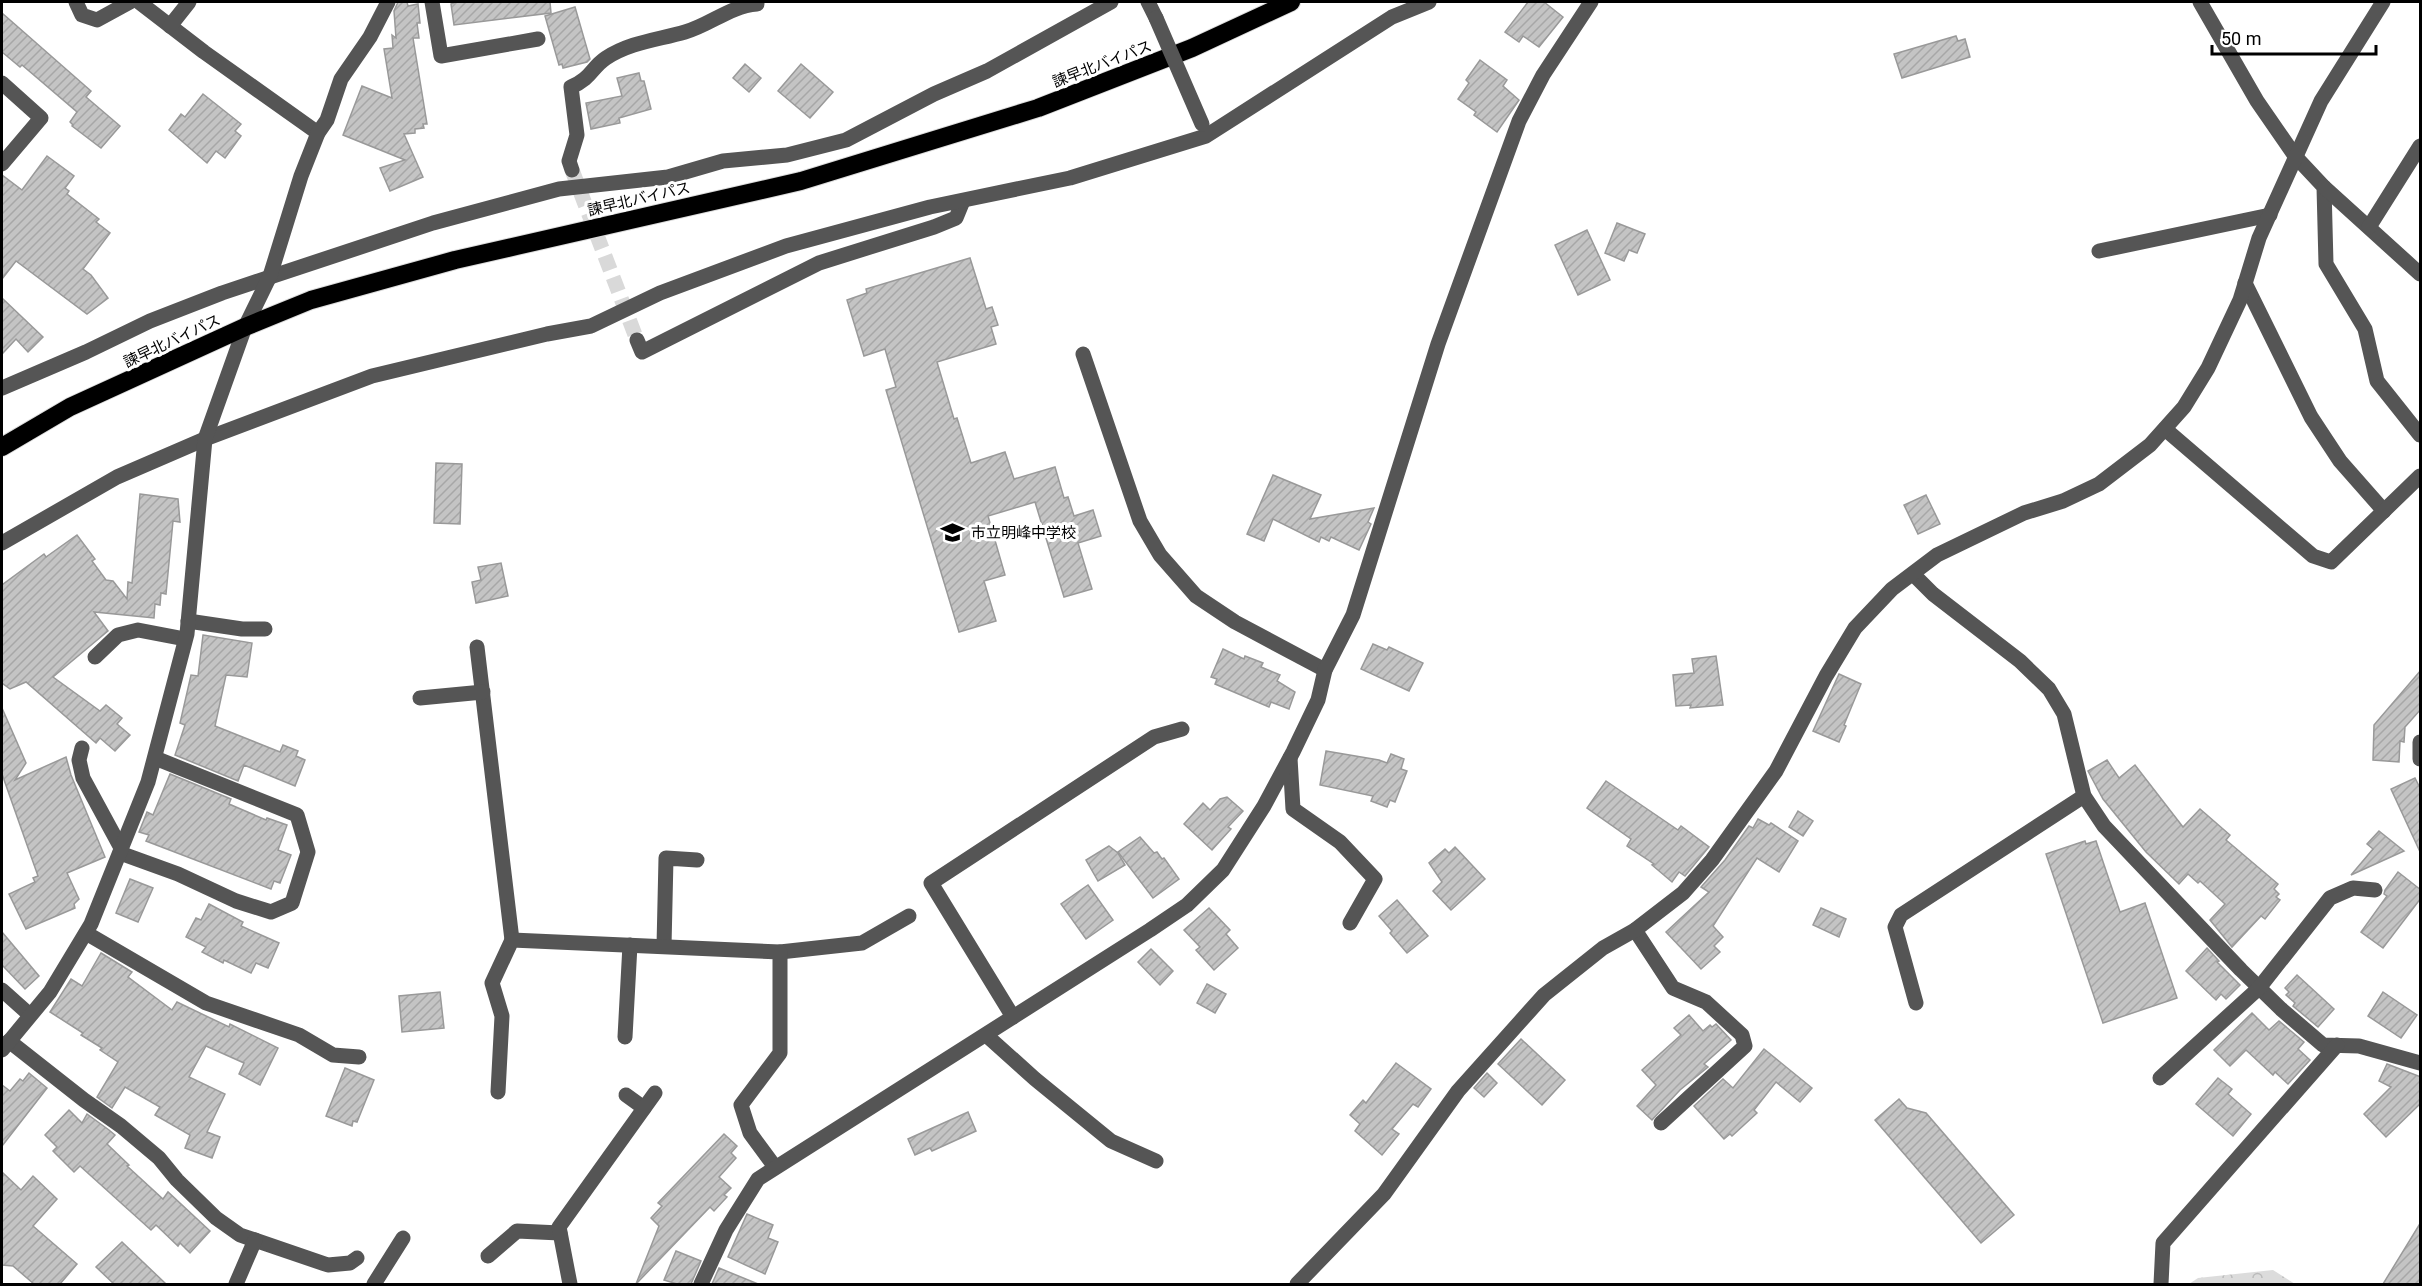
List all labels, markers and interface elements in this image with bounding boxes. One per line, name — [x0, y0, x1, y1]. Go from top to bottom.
scale bar — [2212, 18, 2376, 56]
text: 50 m — [2221, 28, 2261, 49]
street label: 諫早北バイパス — [1050, 37, 1154, 91]
street label: 諫早北バイパス — [586, 178, 692, 220]
street label: 諫早北バイパス — [121, 311, 223, 371]
school or university icon: 市立明峰中学校 — [940, 520, 966, 546]
place label: 市立明峰中学校 — [971, 524, 1076, 542]

